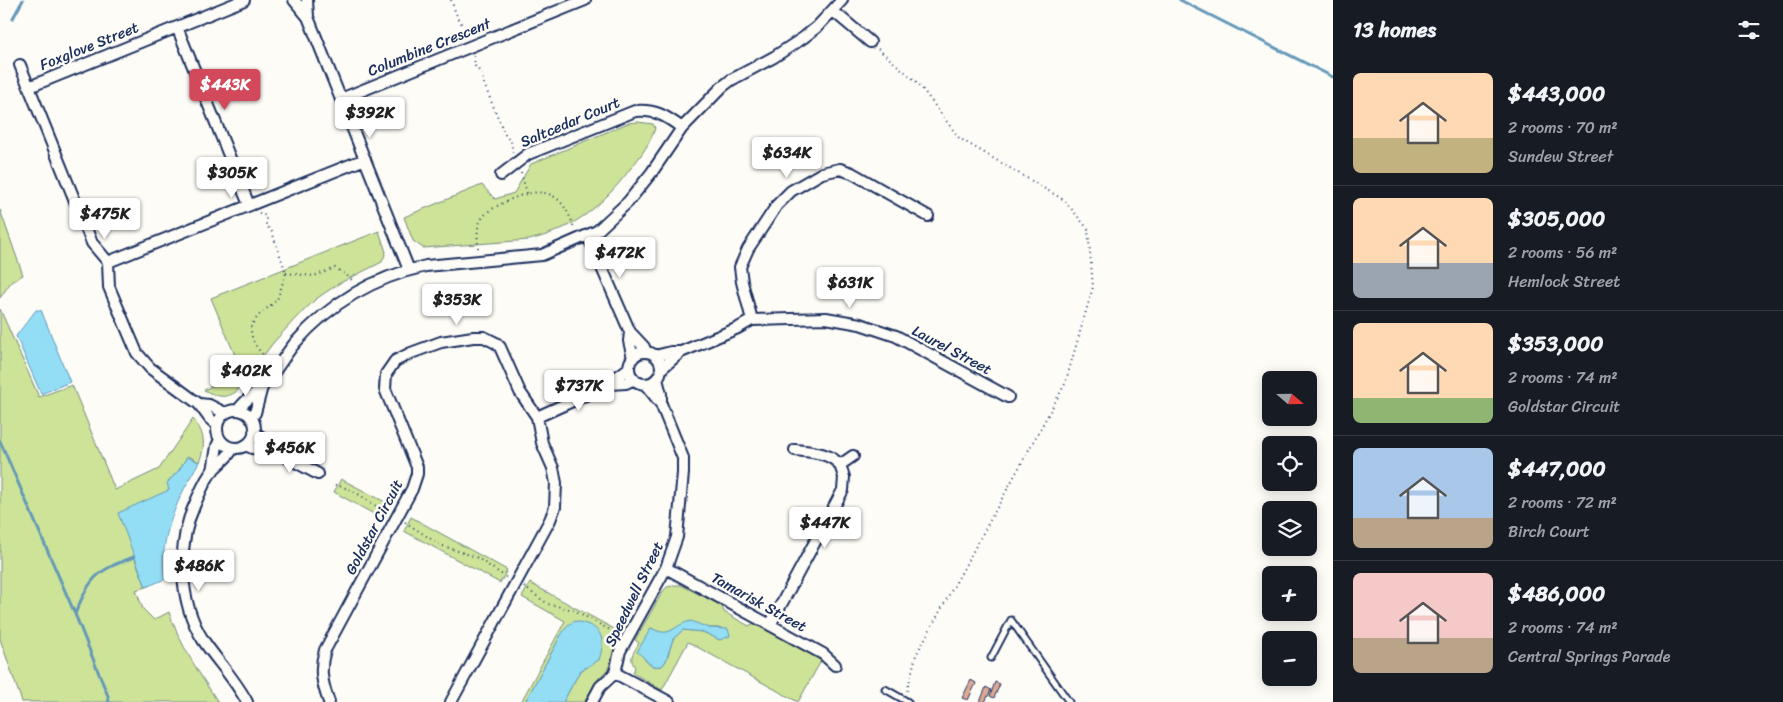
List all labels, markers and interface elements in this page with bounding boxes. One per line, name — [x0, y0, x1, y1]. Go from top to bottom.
street label: Columbine Crescent — [363, 10, 495, 84]
text: 13 homes — [1353, 11, 1436, 49]
street label: Foxglove Street — [35, 14, 143, 78]
icon: filters — [1735, 16, 1763, 44]
pin: $443K — [190, 68, 260, 111]
text: $443K — [200, 70, 250, 99]
text: $443,000 — [1508, 75, 1605, 113]
street label: Saltcedar Court — [516, 89, 624, 155]
icon: home — [1393, 93, 1453, 153]
pin: $392K — [335, 96, 405, 139]
text: $392K — [346, 98, 394, 127]
text: 2 rooms · 70 m² — [1508, 113, 1618, 142]
pin: $634K — [752, 136, 822, 179]
text: $634K — [763, 138, 811, 167]
text: Sundew Street — [1508, 142, 1613, 171]
pin: $305K — [197, 156, 267, 199]
text: $305K — [207, 158, 257, 187]
pin: $475K — [70, 198, 140, 240]
text: $475K — [80, 199, 130, 228]
text: $305,000 — [1508, 200, 1605, 238]
icon: home — [1393, 218, 1453, 278]
pin: $472K — [585, 236, 655, 279]
text: $472K — [596, 238, 644, 267]
text: 2 rooms · 56 m² — [1508, 238, 1617, 267]
pin: $631K — [815, 266, 885, 309]
text: Hemlock Street — [1508, 267, 1620, 296]
text: $631K — [827, 268, 873, 297]
pin: $353K — [422, 284, 492, 326]
text: $353K — [433, 285, 481, 314]
street label: Laurel Street — [907, 318, 997, 382]
text: $353,000 — [1508, 325, 1604, 363]
icon: home — [1393, 343, 1453, 403]
pin: $402K — [211, 354, 281, 397]
text: $402K — [221, 356, 271, 385]
text: 2 rooms · 74 m² — [1508, 363, 1618, 392]
pin: $737K — [544, 370, 614, 412]
text: $737K — [555, 371, 603, 400]
north arrow — [1262, 371, 1318, 426]
map controls — [1262, 371, 1317, 686]
text: Goldstar Circuit — [1508, 392, 1620, 421]
pin: $456K — [255, 432, 325, 474]
text: $456K — [265, 433, 315, 462]
button: locate — [1262, 436, 1317, 491]
text: $447,000 — [1508, 450, 1606, 488]
icon: home — [1393, 468, 1453, 528]
street label: Goldstar Circuit — [338, 474, 410, 580]
text: 2 rooms · 72 m² — [1508, 488, 1617, 517]
button: layers — [1262, 501, 1317, 556]
pin: $447K — [790, 506, 860, 549]
text: $447K — [800, 508, 850, 537]
text: Birch Court — [1508, 517, 1590, 546]
street label: Speedwell Street — [597, 537, 671, 651]
pin: $486K — [164, 550, 234, 592]
text: $486K — [174, 551, 224, 580]
street label: Tamarisk Street — [706, 565, 812, 639]
button: + — [1262, 566, 1317, 621]
text: $486,000 — [1508, 575, 1605, 613]
icon: home — [1393, 593, 1453, 653]
text: 2 rooms · 74 m² — [1508, 613, 1618, 642]
button: − — [1262, 631, 1317, 686]
text: Central Springs Parade — [1508, 642, 1671, 671]

